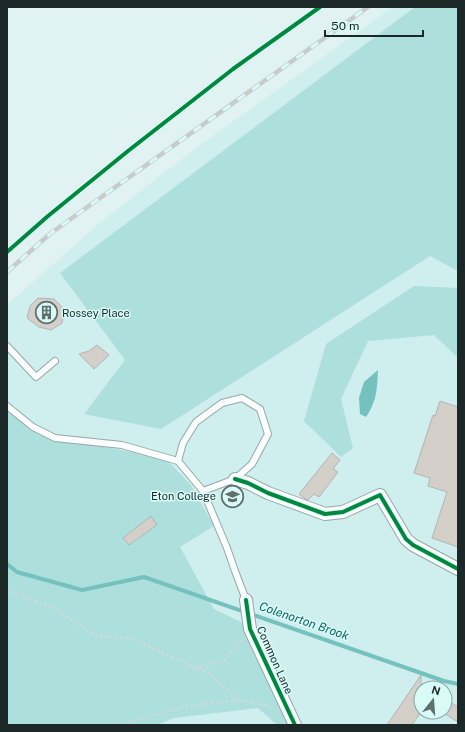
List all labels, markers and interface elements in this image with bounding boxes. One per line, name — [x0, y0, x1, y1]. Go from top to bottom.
scale bar — [325, 12, 423, 38]
text: 50 m — [331, 19, 359, 33]
building icon: Rossey Place — [33, 300, 59, 326]
place label: Rossey Place — [62, 307, 130, 319]
school or university icon: Eton College — [219, 483, 245, 509]
place label: Eton College — [151, 490, 216, 502]
water label: Colenorton Brook — [257, 599, 351, 643]
street label: Common Lane — [255, 624, 295, 696]
north arrow — [413, 680, 453, 720]
text: N — [430, 683, 442, 697]

